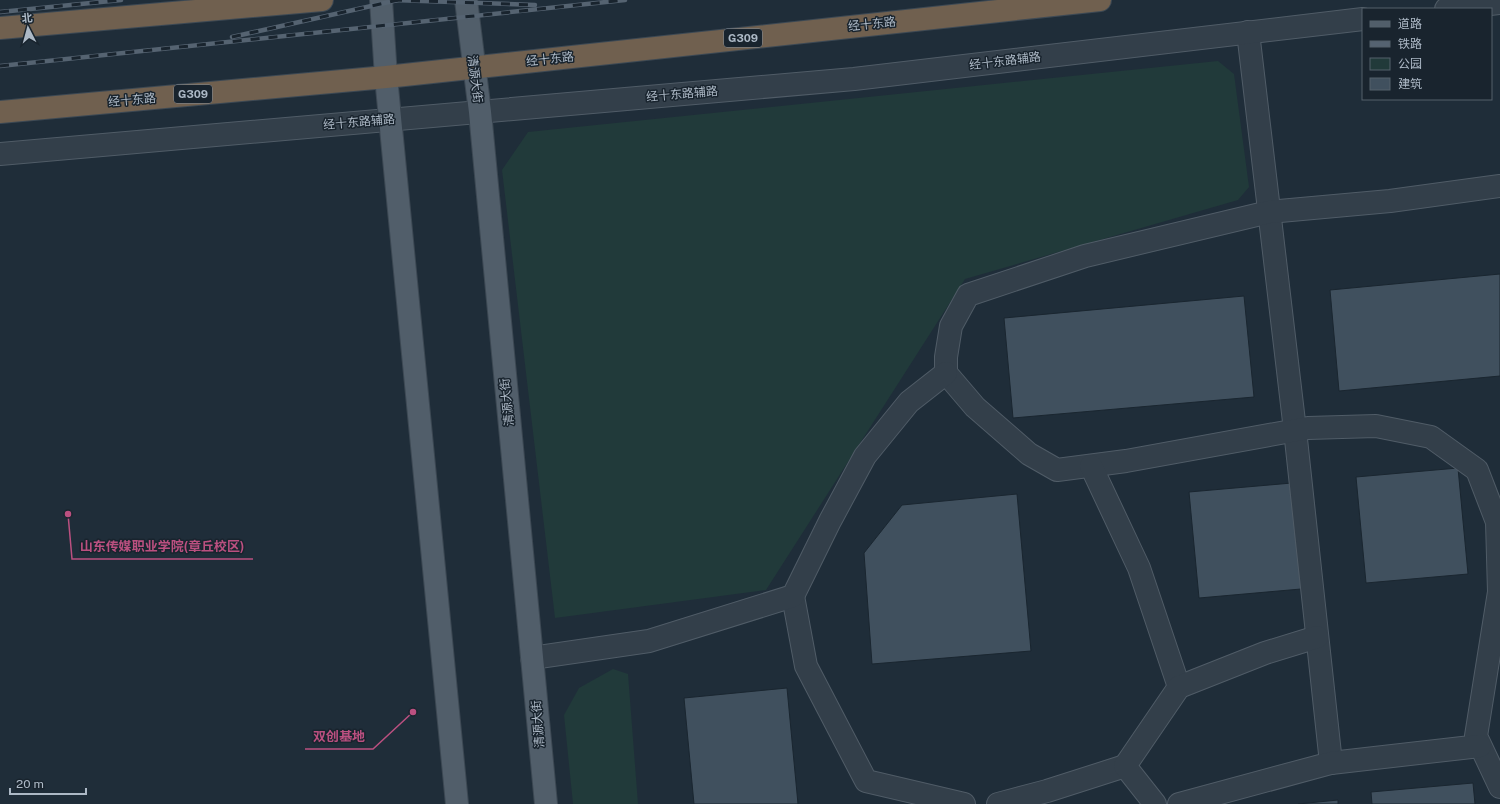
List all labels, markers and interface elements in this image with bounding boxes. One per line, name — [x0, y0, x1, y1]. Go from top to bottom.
north arrow — [8, 8, 48, 48]
legend — [1362, 8, 1492, 100]
text: 北 — [21, 12, 33, 25]
street label: 经十东路 — [847, 15, 897, 33]
text: 道路 — [1398, 17, 1422, 31]
road number: G309 — [724, 29, 762, 47]
text: 铁路 — [1398, 37, 1422, 51]
street label: 经十东路 — [525, 50, 575, 68]
street label: 经十东路辅路 — [968, 50, 1042, 72]
street label: 清源大街 — [465, 54, 485, 104]
text: 公园 — [1398, 57, 1422, 71]
text: 建筑 — [1398, 77, 1422, 91]
street label: 经十东路辅路 — [646, 84, 718, 104]
road number: G309 — [174, 85, 212, 103]
street label: 经十东路 — [107, 91, 157, 109]
street label: 经十东路辅路 — [323, 112, 395, 132]
street label: 清源大街 — [498, 377, 516, 427]
callout: 山东传媒职业学院(章丘校区) — [72, 534, 253, 559]
text: 山东传媒职业学院(章丘校区) — [80, 539, 244, 554]
street label: 清源大街 — [529, 699, 547, 749]
callout: 双创基地 — [305, 724, 373, 749]
text: 双创基地 — [313, 729, 365, 744]
scale bar — [10, 770, 86, 796]
text: 20 m — [16, 777, 44, 791]

